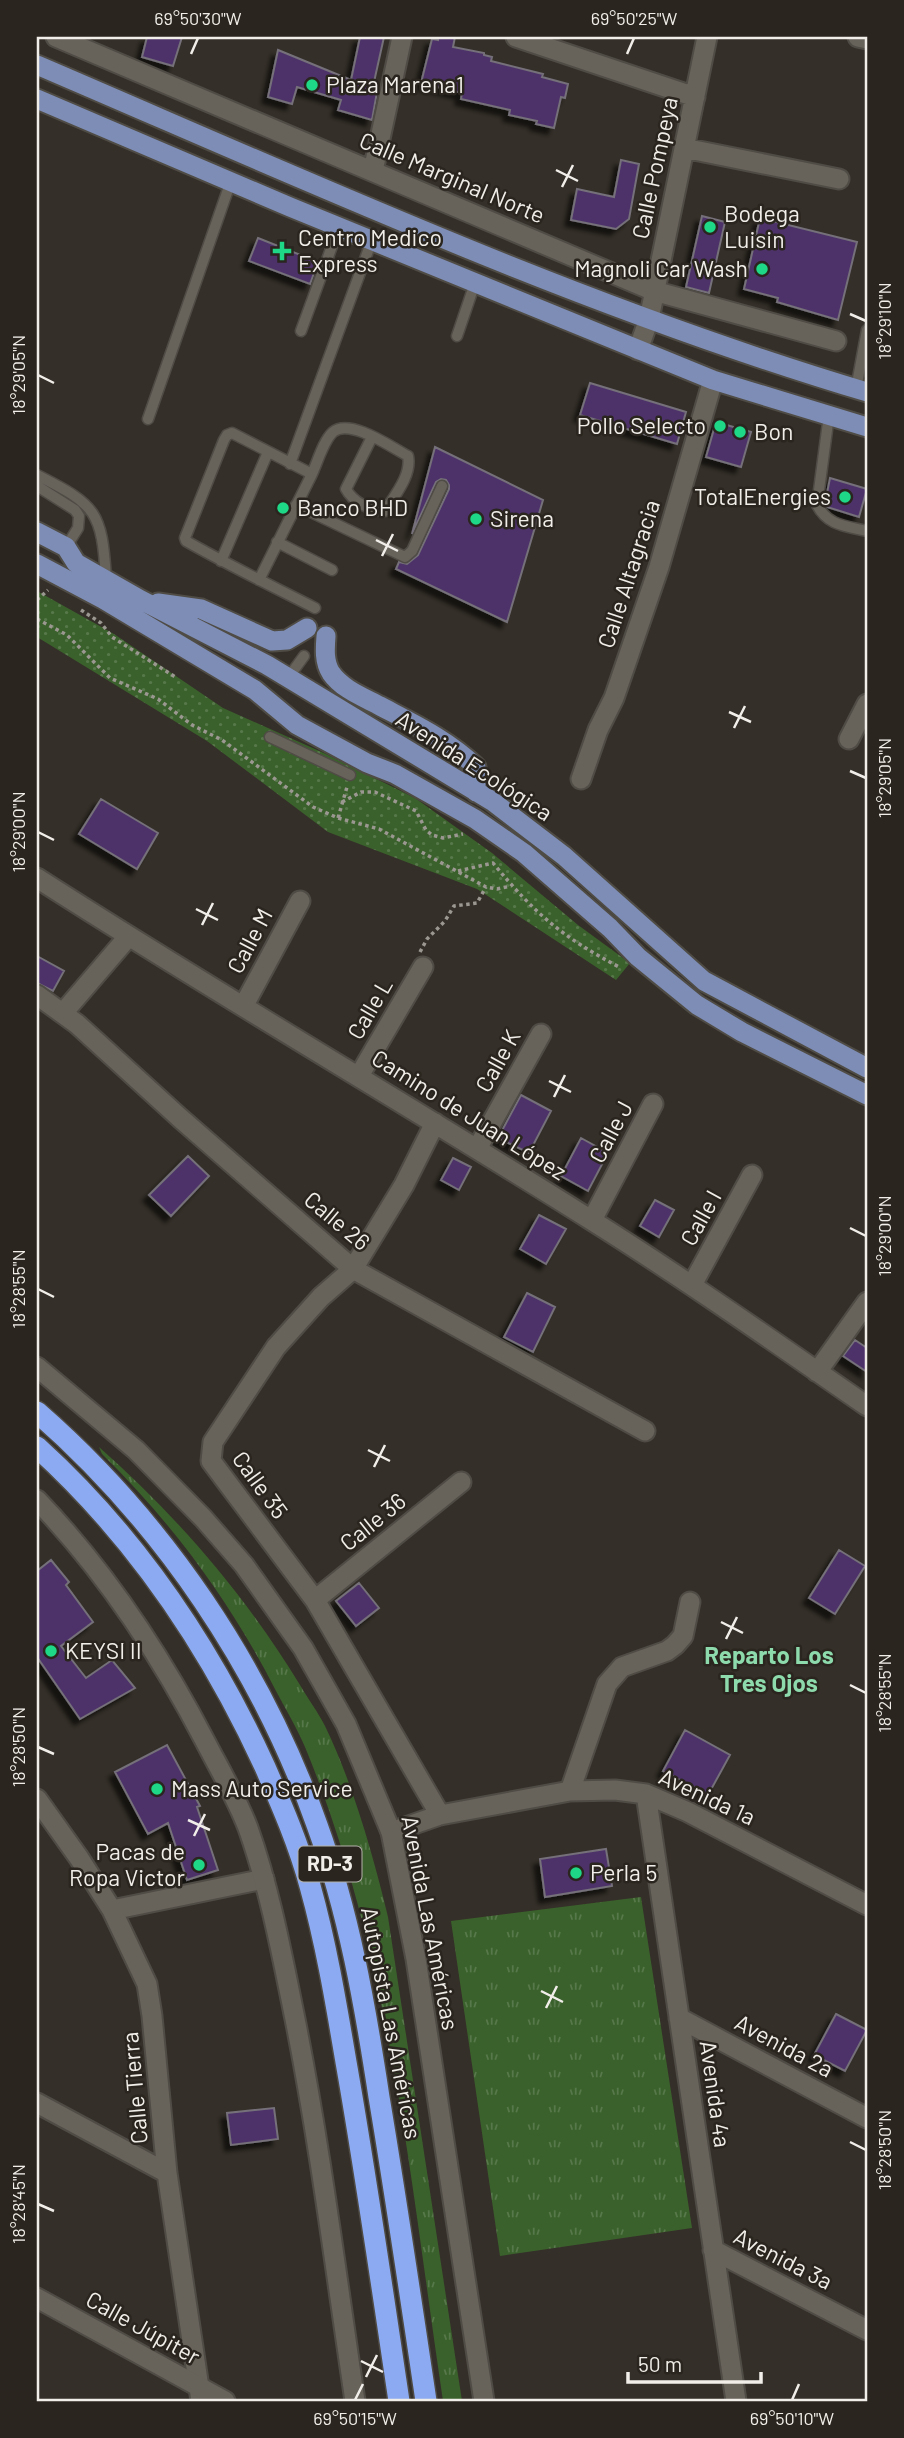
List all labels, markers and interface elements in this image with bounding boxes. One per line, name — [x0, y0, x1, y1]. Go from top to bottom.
text: 69°50'30"W — [154, 7, 242, 29]
text: 69°50'25"W — [591, 7, 678, 29]
place label: Plaza Marena1 — [326, 70, 464, 98]
marker: Plaza Marena1 — [304, 77, 320, 93]
street label: Calle Pompeya — [625, 94, 683, 241]
street label: Calle Marginal Norte — [356, 125, 549, 229]
place label: Bodega Luisin — [724, 199, 800, 253]
marker: Bodega Luisin — [702, 219, 718, 235]
place label: Centro Medico Express — [298, 223, 442, 277]
marker: Centro Medico Express — [272, 241, 292, 261]
place label: Magnoli Car Wash — [574, 254, 748, 282]
marker: Magnoli Car Wash — [754, 261, 770, 277]
text: 18°29'10"N — [873, 282, 895, 360]
text: 18°29'05"N — [7, 335, 29, 415]
place label: Pollo Selecto — [577, 411, 706, 439]
place label: Bon — [754, 417, 793, 445]
marker: Pollo Selecto — [712, 418, 728, 434]
marker: Bon — [732, 424, 748, 440]
place label: TotalEnergies — [694, 482, 831, 510]
marker: TotalEnergies — [837, 489, 853, 505]
place label: Banco BHD — [297, 493, 408, 521]
street label: Calle Altagracia — [591, 496, 665, 651]
marker: Banco BHD — [275, 500, 291, 516]
place label: Sirena — [490, 504, 554, 532]
marker: Sirena — [468, 511, 484, 527]
street label: Avenida Ecológica — [391, 704, 558, 826]
text: 18°29'05"N — [873, 738, 895, 818]
text: 18°29'00"N — [7, 791, 29, 873]
street label: Calle M — [220, 903, 278, 978]
street label: Calle L — [340, 973, 398, 1044]
street label: Calle K — [469, 1024, 526, 1097]
street label: Camino de Juan López — [367, 1043, 572, 1185]
street label: Calle J — [582, 1096, 638, 1167]
street label: Calle 26 — [299, 1185, 376, 1256]
street label: Calle I — [674, 1185, 727, 1250]
text: 18°29'00"N — [873, 1195, 895, 1277]
text: 18°28'55"N — [7, 1249, 29, 1329]
street label: Calle 35 — [227, 1445, 295, 1524]
street label: Calle 36 — [334, 1486, 411, 1556]
place label: KEYSI II — [65, 1636, 142, 1664]
district label: Reparto Los Tres Ojos — [704, 1640, 834, 1697]
marker: KEYSI II — [43, 1643, 59, 1659]
text: 18°28'55"N — [873, 1653, 895, 1733]
text: 18°28'50"N — [7, 1707, 29, 1787]
street label: Avenida 1a — [655, 1762, 760, 1831]
place label: Mass Auto Service — [171, 1774, 353, 1802]
marker: Mass Auto Service — [149, 1781, 165, 1797]
street label: Avenida Las Américas — [396, 1813, 466, 2032]
place label: Pacas de Ropa Victor — [69, 1837, 186, 1891]
road number: RD-3 — [298, 1846, 362, 1882]
marker: Pacas de Ropa Victor — [191, 1857, 207, 1873]
place label: Perla 5 — [590, 1858, 657, 1886]
marker: Perla 5 — [568, 1865, 584, 1881]
street label: Autopista Las Américas — [356, 1904, 428, 2141]
street label: Avenida 2a — [730, 2008, 838, 2083]
street label: Calle Tierra — [115, 2031, 153, 2145]
street label: Avenida 4a — [695, 2039, 737, 2149]
text: 18°28'50"N — [873, 2110, 895, 2190]
text: 18°28'45"N — [7, 2164, 29, 2244]
street label: Avenida 3a — [729, 2221, 837, 2295]
street label: Calle Júpiter — [82, 2284, 206, 2370]
scale bar — [628, 2340, 760, 2384]
text: 50 m — [638, 2351, 682, 2376]
text: 69°50'15"W — [313, 2407, 397, 2429]
text: 69°50'10"W — [750, 2407, 834, 2429]

